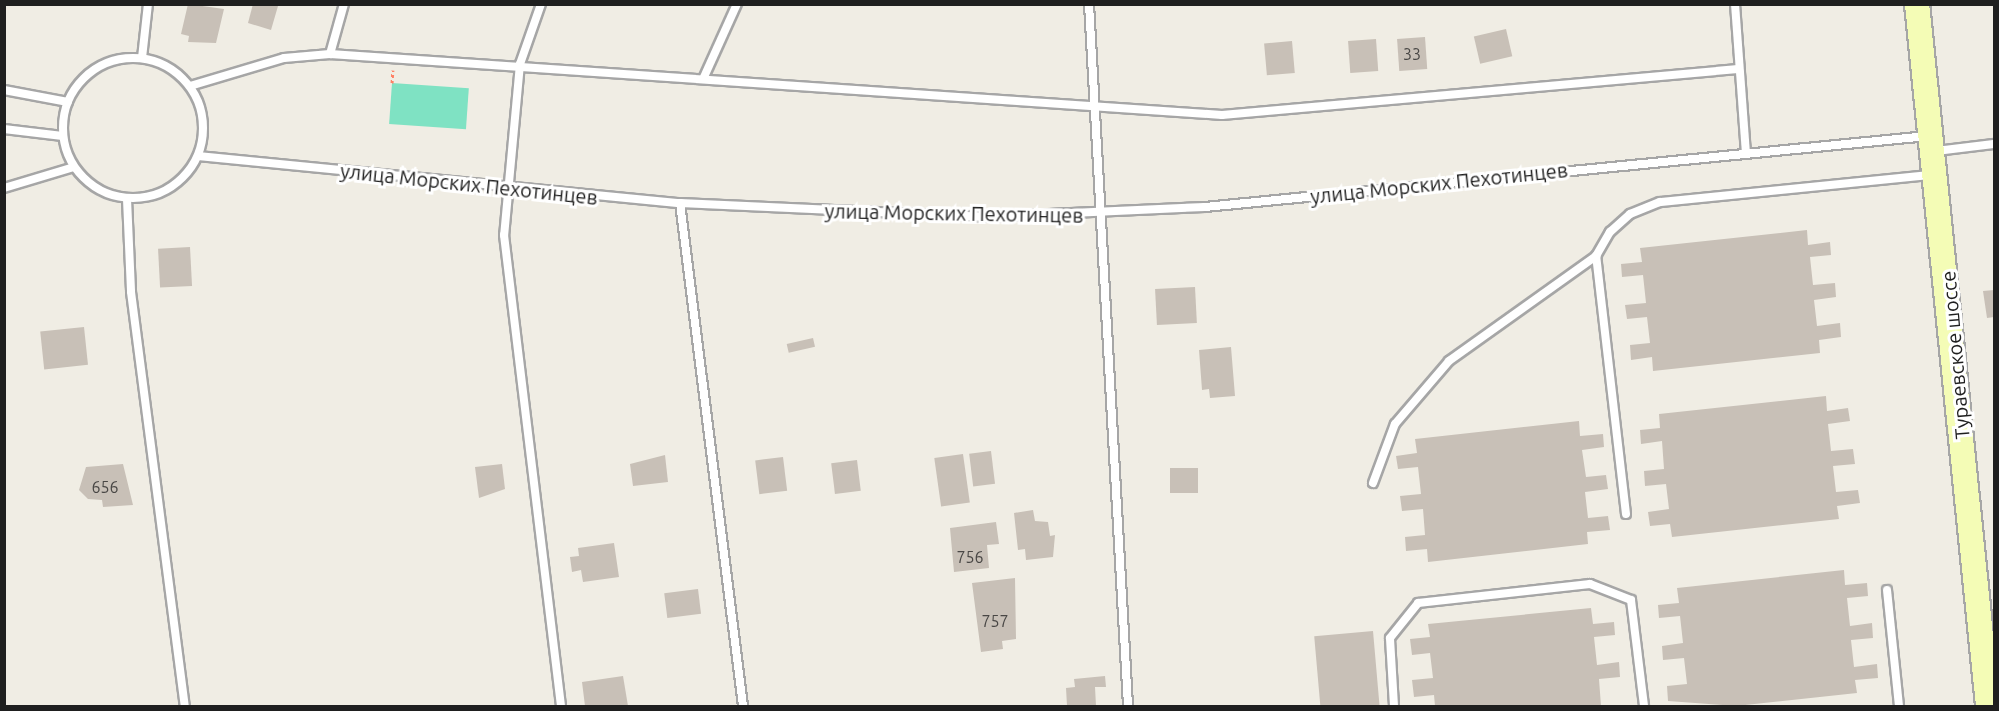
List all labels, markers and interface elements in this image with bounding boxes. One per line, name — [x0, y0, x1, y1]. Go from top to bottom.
house number: 33 — [1403, 44, 1421, 64]
street label: улица Морских Пехотинцев — [1309, 158, 1569, 208]
street label: улица Морских Пехотинцев — [339, 159, 599, 209]
street label: улица Морских Пехотинцев — [824, 199, 1084, 227]
street label: Тураевское шоссе — [1936, 270, 1974, 440]
house number: 656 — [91, 477, 119, 497]
house number: 756 — [956, 547, 984, 567]
house number: 757 — [981, 611, 1009, 631]

